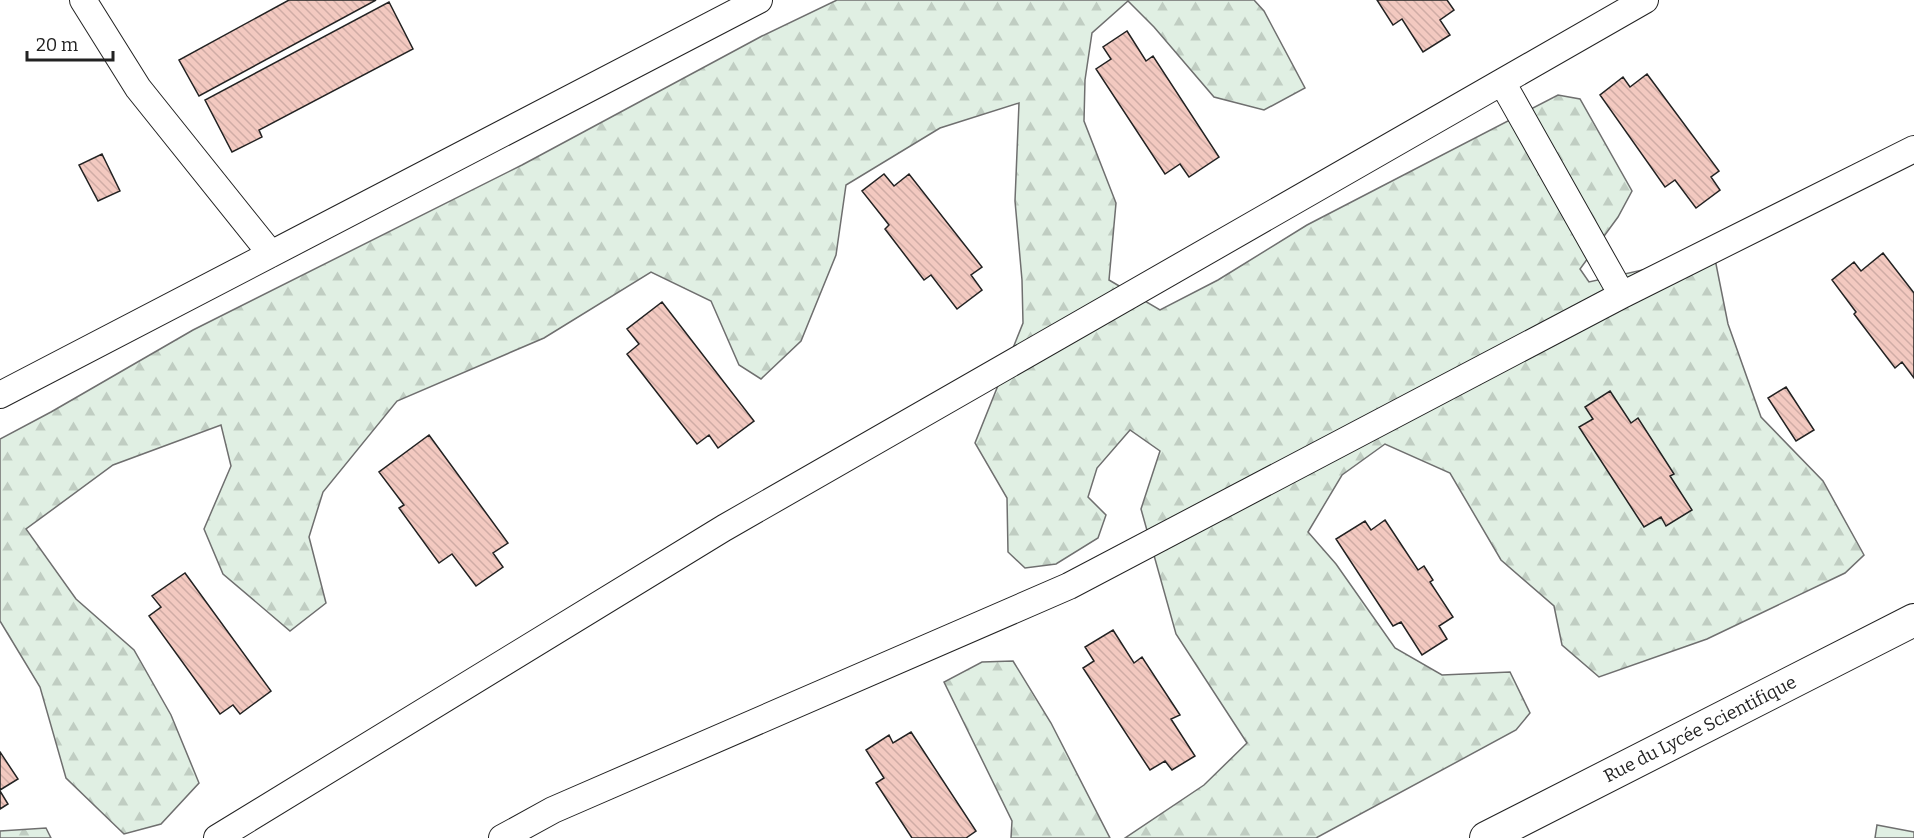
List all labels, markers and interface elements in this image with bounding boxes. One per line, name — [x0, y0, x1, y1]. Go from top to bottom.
scale bar — [27, 24, 112, 62]
text: 20 m — [36, 34, 78, 56]
street label: Rue du Lycée Scientifique — [1600, 671, 1800, 787]

